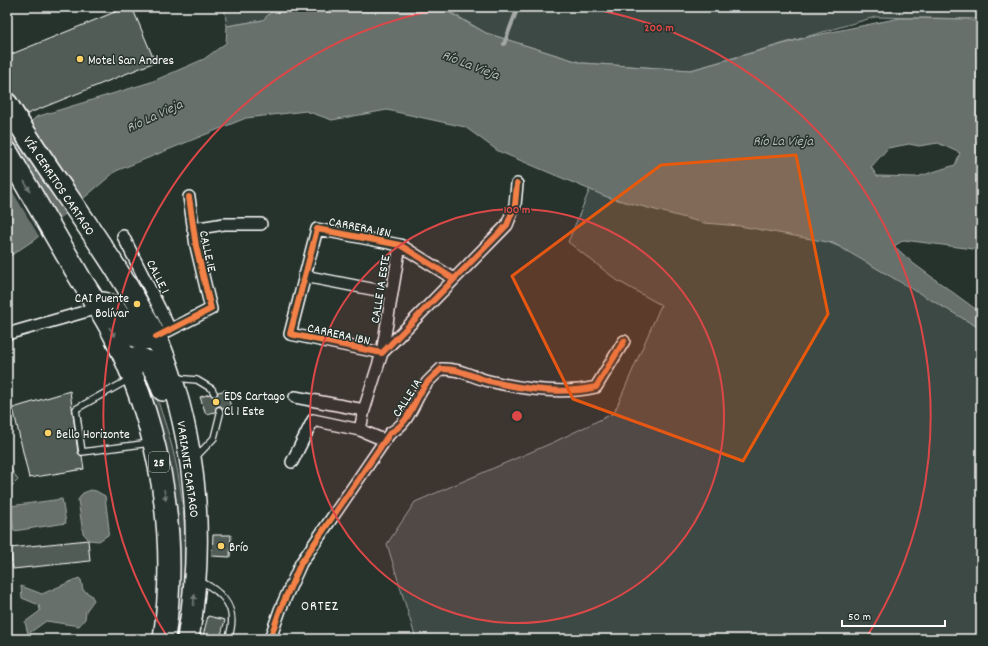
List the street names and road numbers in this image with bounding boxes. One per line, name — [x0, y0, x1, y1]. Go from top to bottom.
street label: VÍA CERRITOS CARTAGO — [17, 133, 98, 240]
street label: CARRERA 18N — [327, 213, 392, 244]
street label: CALLE 1E — [193, 229, 220, 274]
street label: CALLE 1A ESTE — [367, 254, 396, 325]
street label: CALLE 1 — [140, 257, 173, 297]
street label: CARRERA 1BN — [305, 320, 372, 351]
street label: CALLE 1A — [388, 375, 428, 422]
street label: VARIANTE CARTAGO — [170, 420, 203, 519]
road number: 25 — [149, 452, 169, 472]

